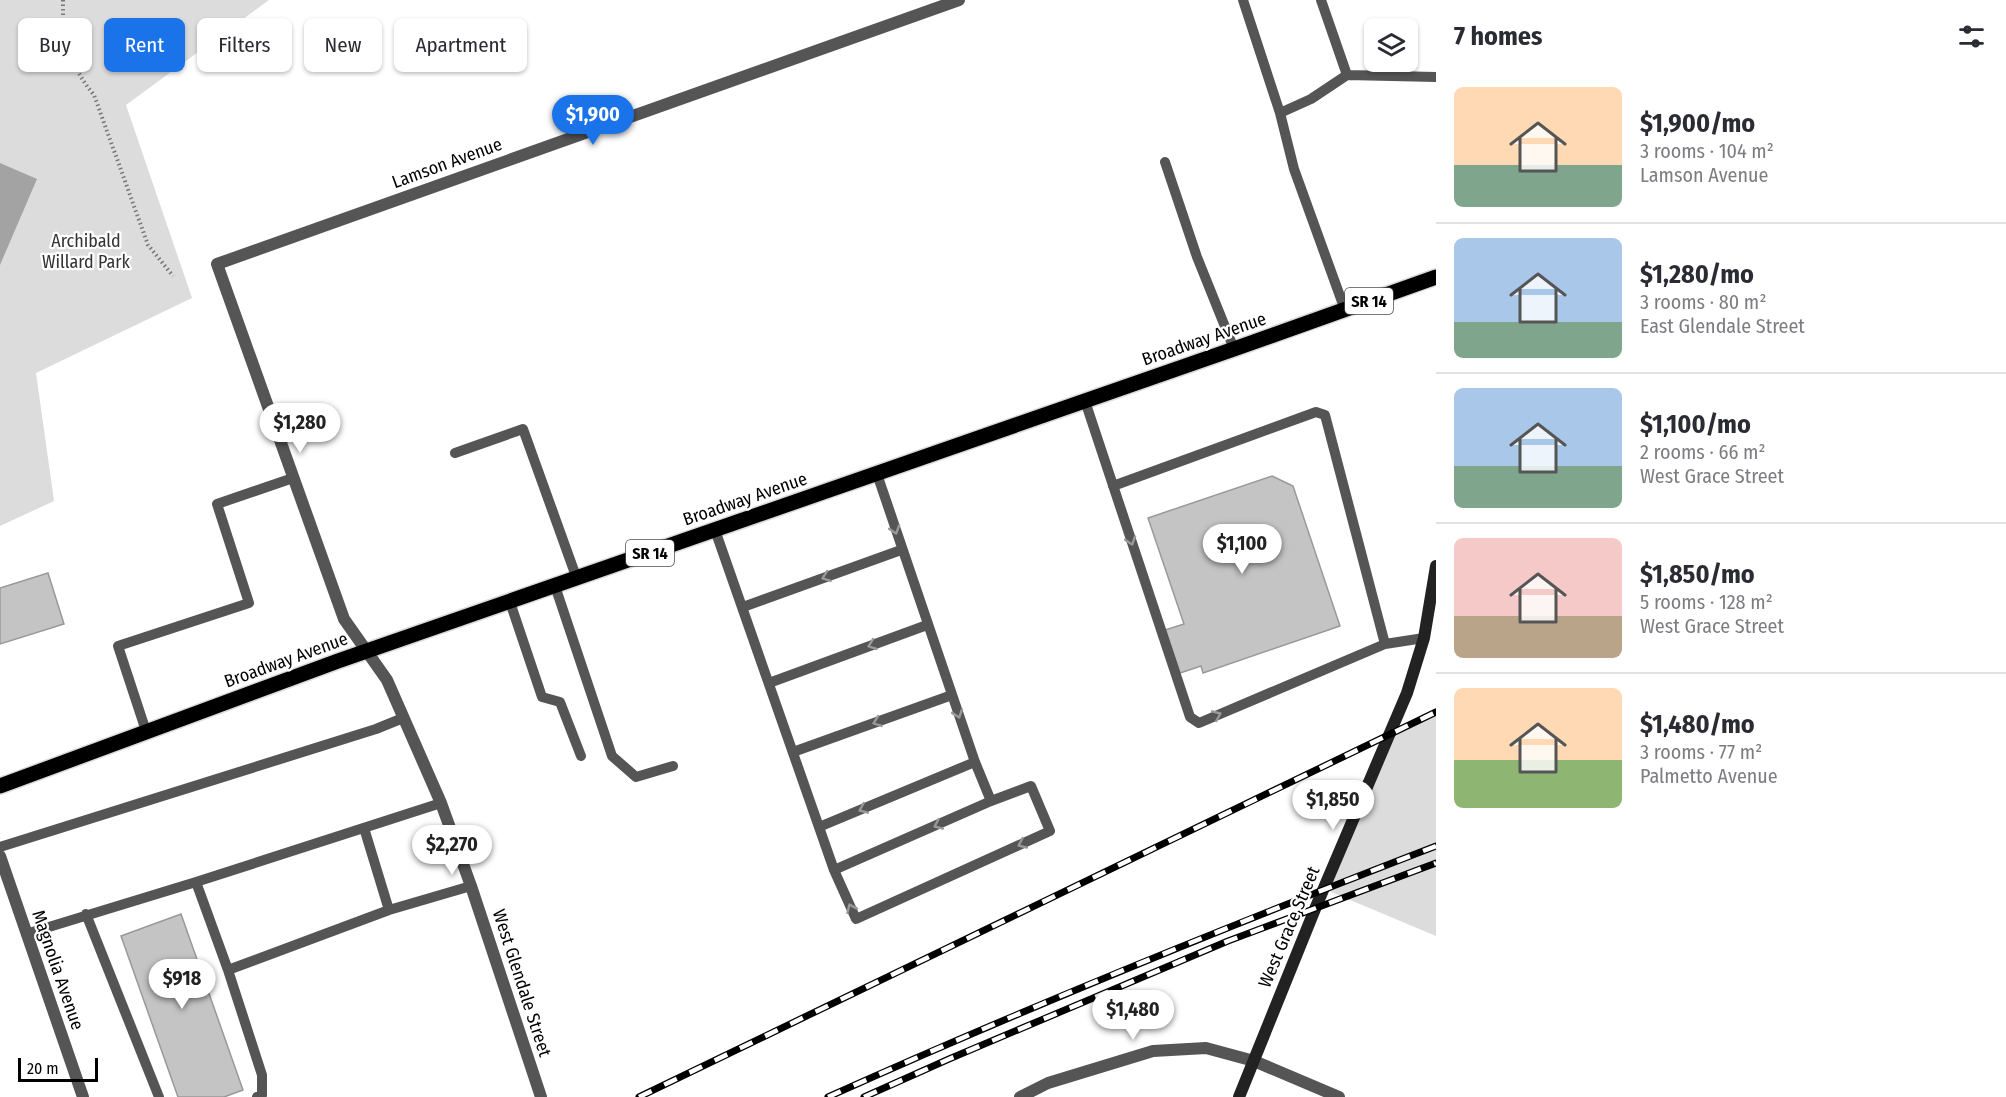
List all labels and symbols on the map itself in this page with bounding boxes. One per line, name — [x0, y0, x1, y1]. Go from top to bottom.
pin: $1,900 — [544, 95, 642, 146]
street label: Lamson Avenue — [389, 133, 505, 193]
park label: Archibald Willard Park — [42, 230, 131, 273]
road number: SR 14 — [1345, 288, 1393, 314]
street label: Broadway Avenue — [1139, 307, 1269, 371]
pin: $1,280 — [251, 403, 349, 454]
street label: Broadway Avenue — [680, 467, 810, 531]
one-way arrow — [887, 524, 900, 535]
pin: $1,100 — [1193, 524, 1291, 575]
one-way arrow — [1124, 535, 1136, 546]
road number: SR 14 — [626, 540, 674, 566]
one-way arrow — [822, 570, 833, 582]
street label: Broadway Avenue — [221, 627, 351, 693]
one-way arrow — [868, 637, 878, 650]
one-way arrow — [951, 708, 964, 719]
one-way arrow — [1211, 710, 1222, 722]
one-way arrow — [872, 714, 883, 727]
pin: $1,850 — [1284, 780, 1382, 831]
one-way arrow — [858, 802, 869, 814]
one-way arrow — [933, 817, 944, 829]
pin: $2,270 — [403, 825, 501, 876]
one-way arrow — [1018, 837, 1029, 849]
street label: West Grace Street — [1254, 863, 1324, 991]
one-way arrow — [846, 903, 858, 914]
street label: Magnolia Avenue — [27, 907, 89, 1033]
street label: West Glendale Street — [488, 907, 556, 1060]
pin: $918 — [146, 959, 218, 1010]
pin: $1,480 — [1084, 990, 1182, 1041]
scale bar — [18, 1055, 98, 1082]

